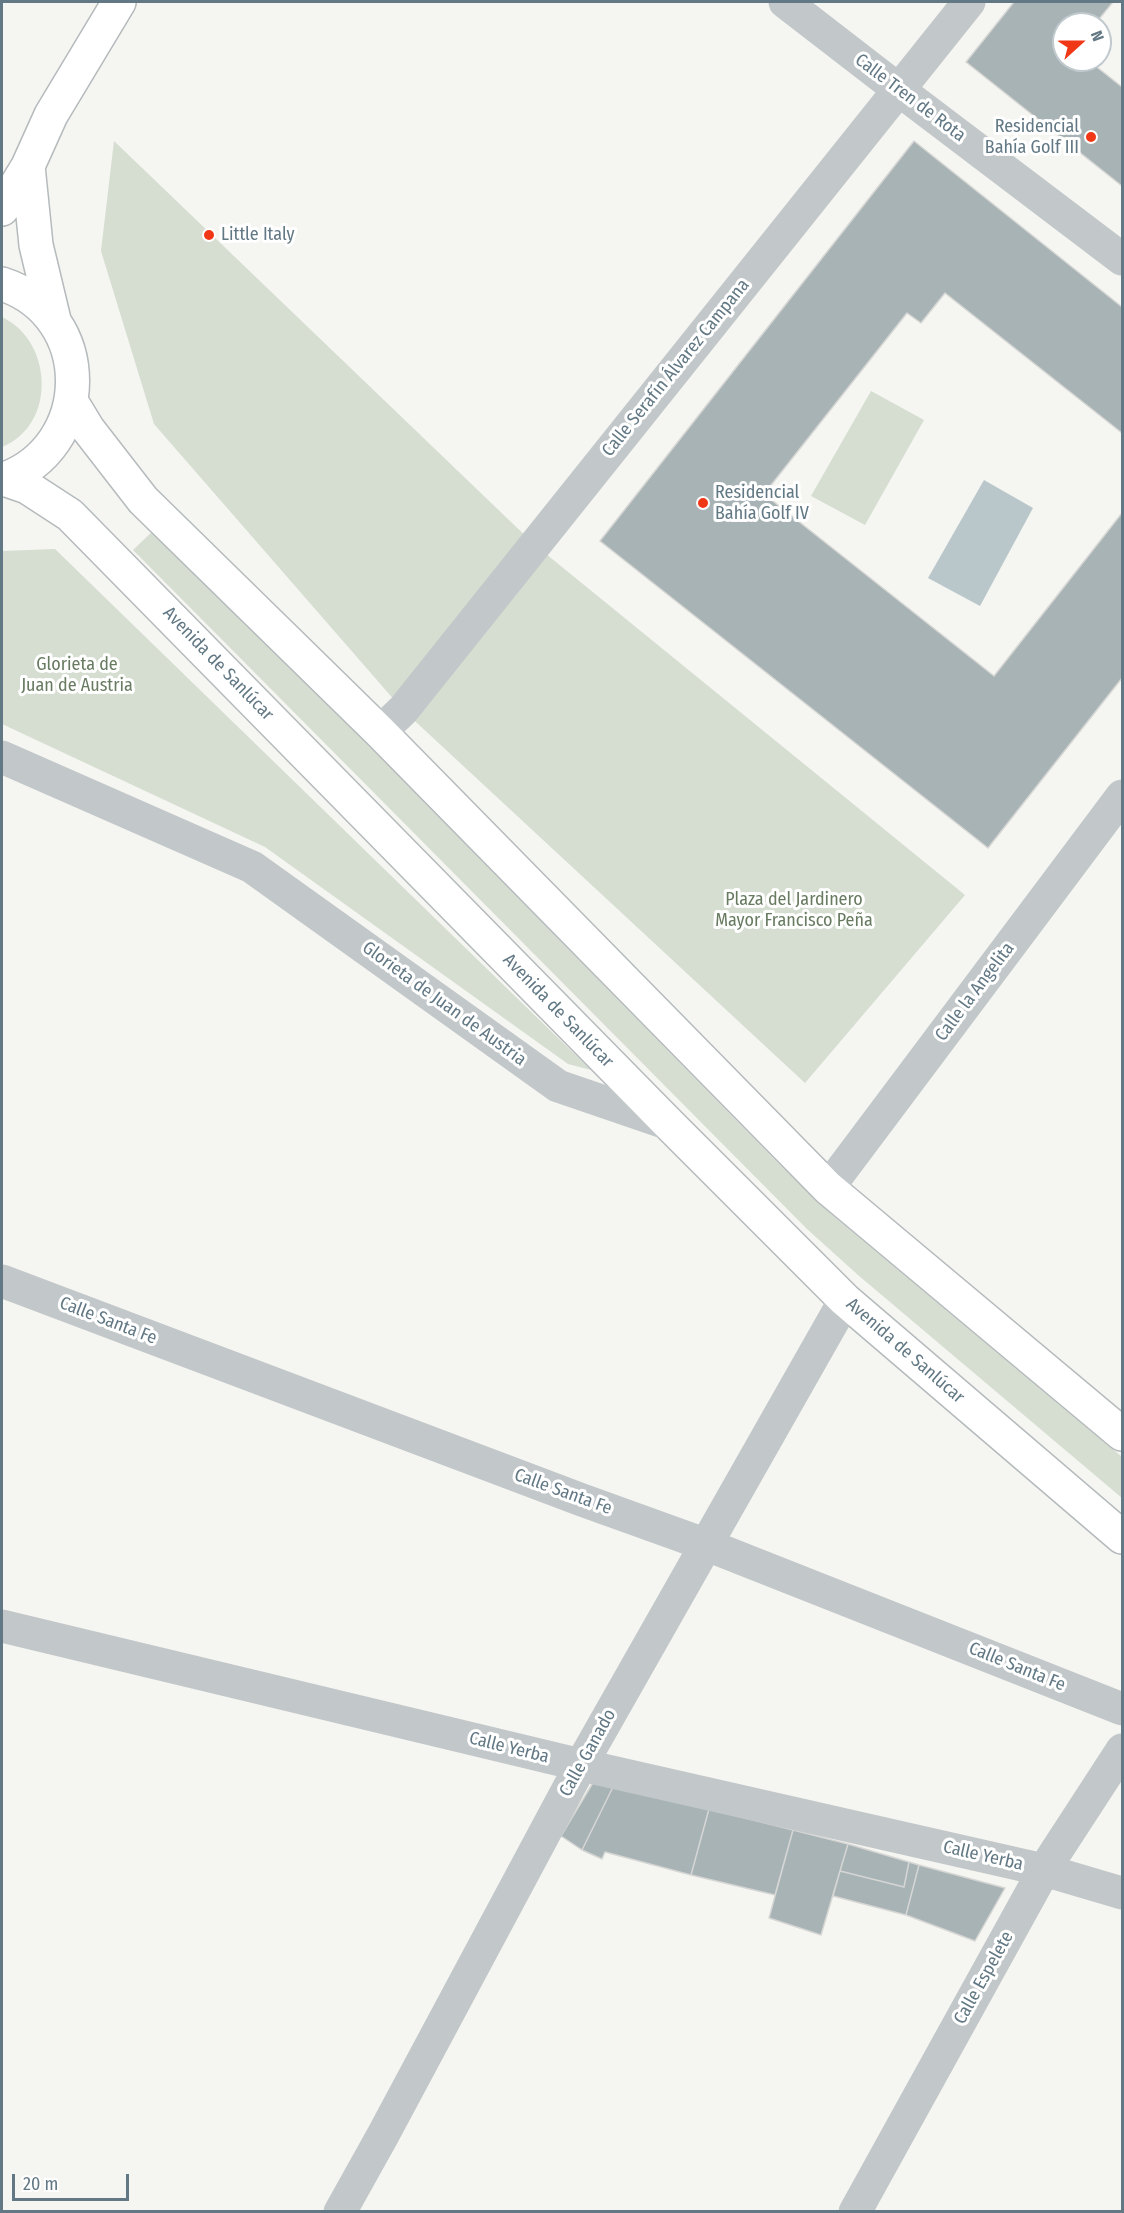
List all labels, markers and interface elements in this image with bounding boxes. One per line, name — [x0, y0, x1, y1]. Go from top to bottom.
north arrow — [1052, 12, 1112, 72]
text: N — [1087, 28, 1108, 44]
street label: Calle Tren de Rota — [851, 49, 969, 147]
place label: Residencial Bahía Golf III — [985, 116, 1079, 158]
marker: Residencial Bahía Golf III — [1084, 130, 1098, 144]
place label: Little Italy — [221, 224, 295, 246]
marker: Little Italy — [202, 228, 216, 242]
street label: Calle Serafín Álvarez Campana — [598, 275, 754, 461]
place label: Residencial Bahía Golf IV — [715, 482, 809, 524]
marker: Residencial Bahía Golf IV — [696, 496, 710, 510]
street label: Avenida de Sanlúcar — [158, 603, 278, 725]
park label: Glorieta de Juan de Austria — [21, 654, 133, 696]
park label: Plaza del Jardinero Mayor Francisco Peña — [715, 889, 873, 932]
street label: Glorieta de Juan de Austria — [358, 937, 530, 1071]
street label: Calle la Angelita — [931, 938, 1019, 1046]
street label: Avenida de Sanlúcar — [498, 950, 618, 1072]
street label: Calle Santa Fe — [56, 1293, 160, 1349]
street label: Avenida de Sanlúcar — [841, 1294, 969, 1408]
street label: Calle Santa Fe — [511, 1464, 615, 1520]
street label: Calle Santa Fe — [966, 1638, 1068, 1696]
street label: Calle Ganado — [555, 1705, 621, 1801]
street label: Calle Yerba — [467, 1728, 551, 1768]
street label: Calle Yerba — [941, 1836, 1025, 1876]
street label: Calle Espelete — [950, 1928, 1018, 2028]
scale bar — [15, 2162, 132, 2200]
text: 20 m — [23, 2173, 58, 2195]

